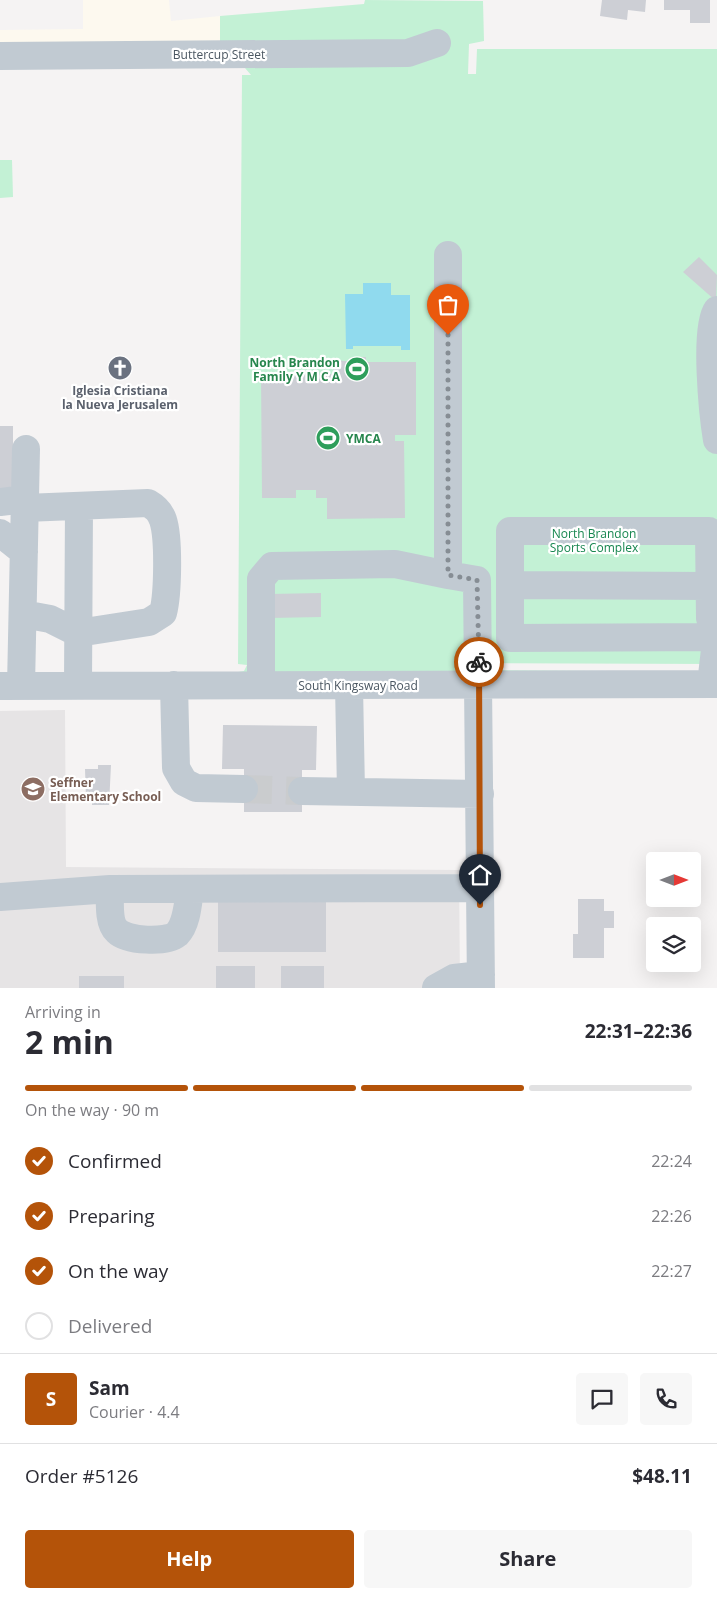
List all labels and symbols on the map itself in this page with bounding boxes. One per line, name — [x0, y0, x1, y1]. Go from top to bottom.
street label: Buttercup Street — [173, 46, 265, 63]
pin — [427, 284, 469, 335]
place label: North Brandon Family Y M C A — [250, 354, 341, 385]
church icon: Iglesia Cristiana la Nueva Jerusalem — [107, 355, 133, 381]
sports icon: North Brandon Family Y M C A — [344, 356, 370, 382]
place label: Iglesia Cristiana la Nueva Jerusalem — [62, 382, 178, 413]
sports icon: YMCA — [315, 425, 341, 451]
place label: YMCA — [346, 430, 381, 447]
park label: North Brandon Sports Complex — [550, 525, 639, 556]
courier — [454, 637, 504, 687]
street label: South Kingsway Road — [298, 677, 418, 694]
place label: Seffner Elementary School — [50, 774, 161, 805]
school or university icon: Seffner Elementary School — [20, 776, 46, 802]
north arrow — [646, 852, 701, 908]
pin — [459, 854, 501, 905]

